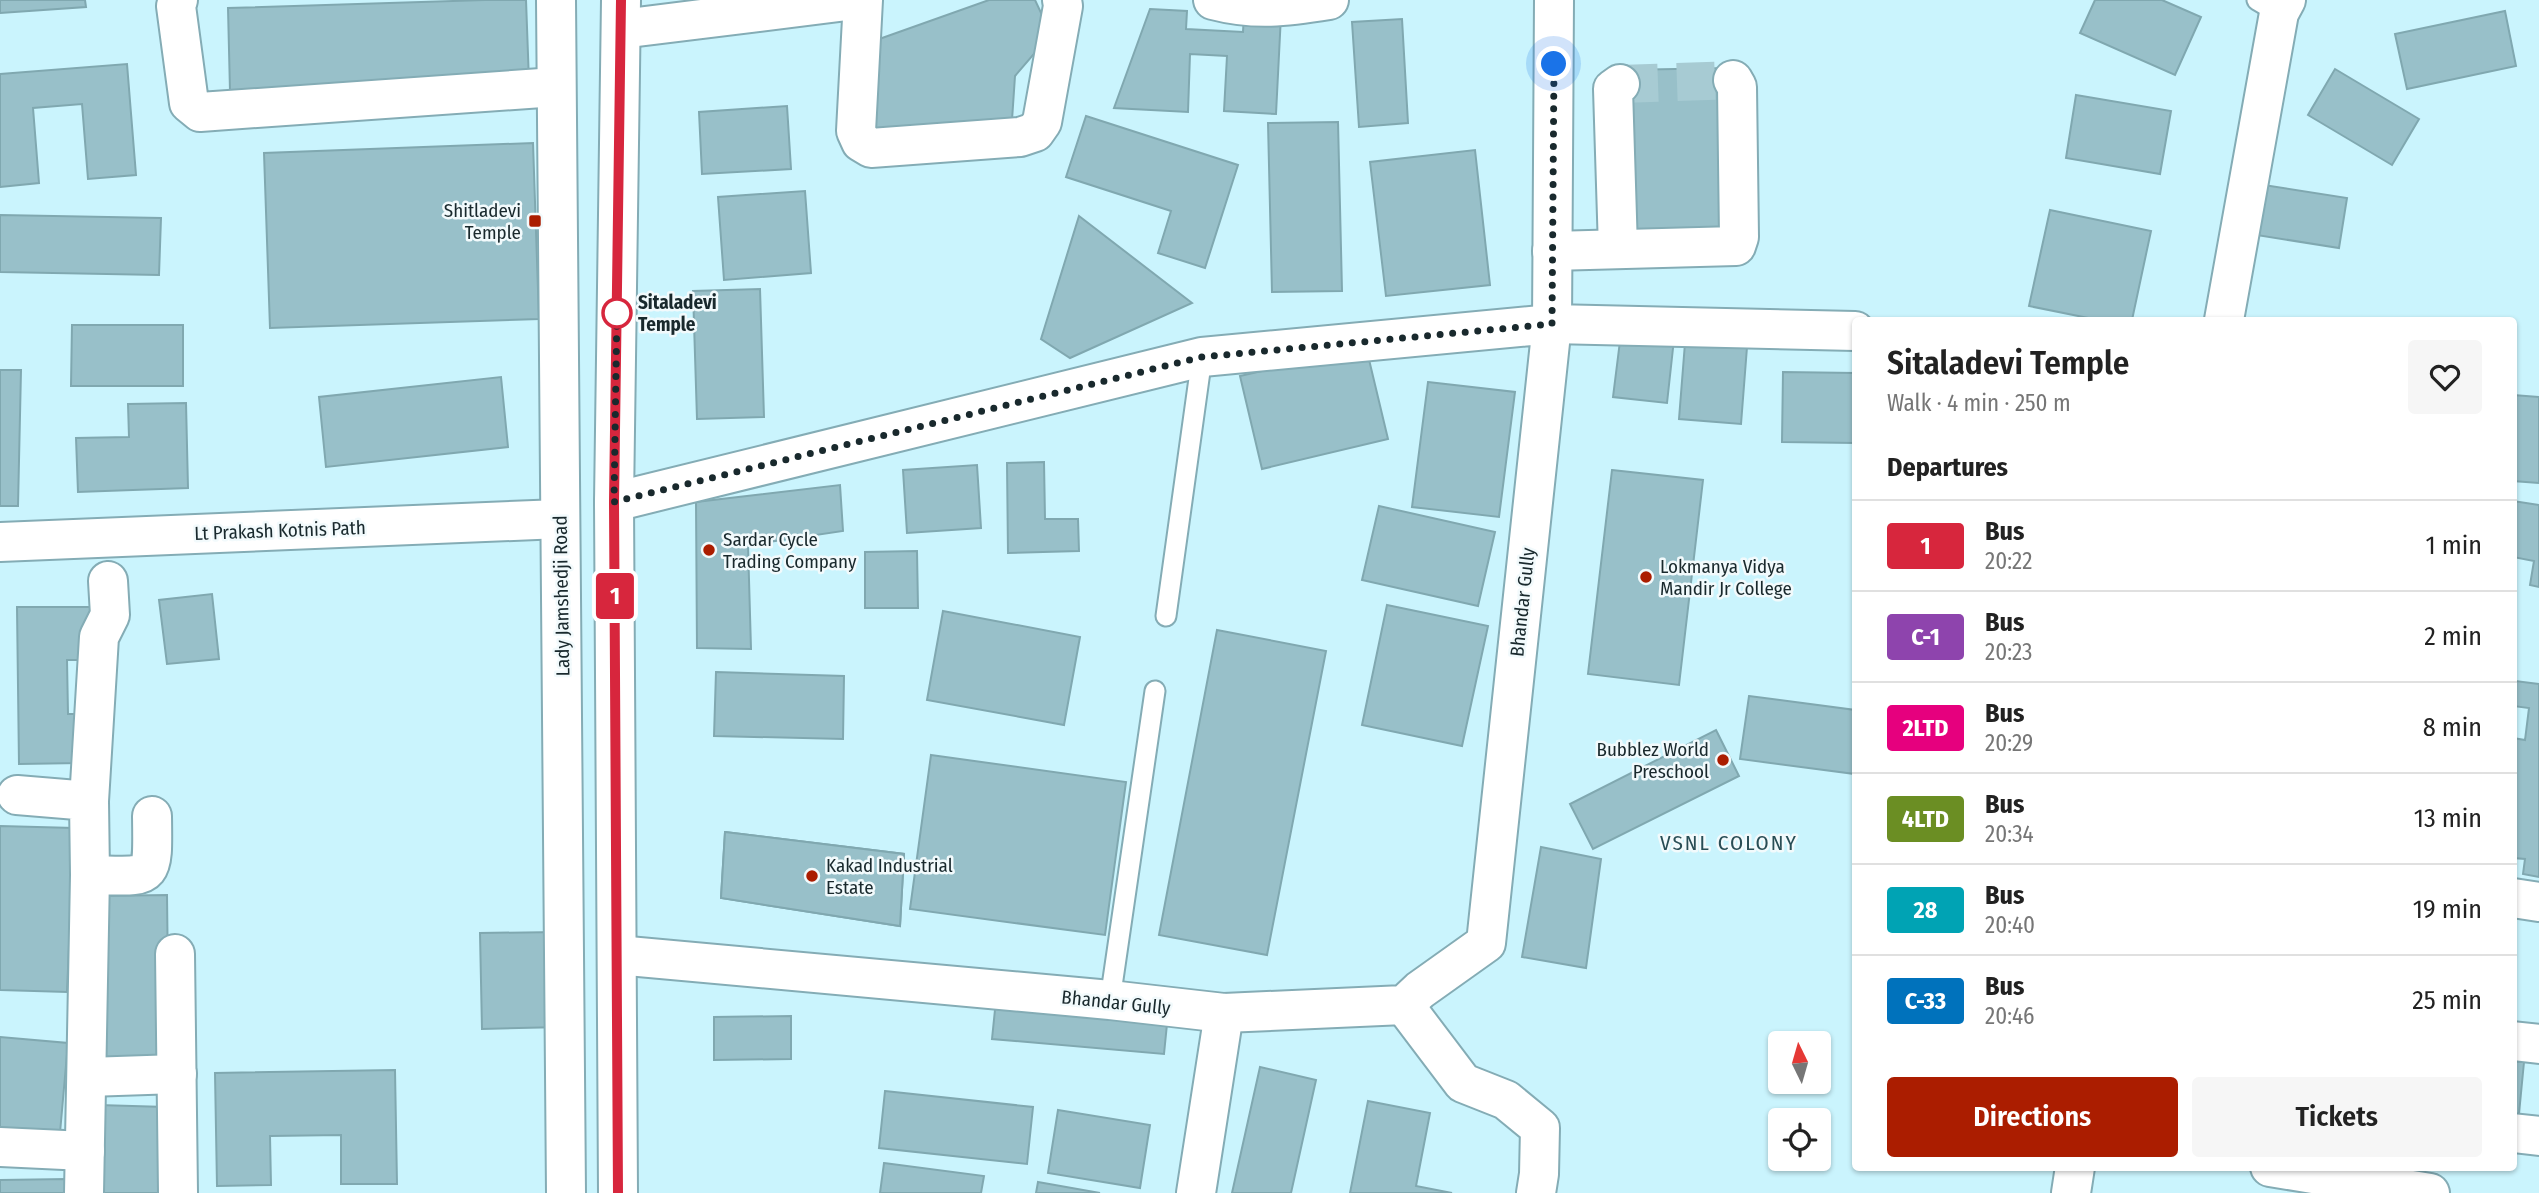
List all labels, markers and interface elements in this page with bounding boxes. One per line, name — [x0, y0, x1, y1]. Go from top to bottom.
your location — [1536, 46, 1571, 81]
place label: Shitladevi Temple — [444, 199, 521, 244]
marker: Shitladevi Temple — [527, 213, 543, 229]
place label: Sitaladevi Temple — [638, 291, 717, 336]
marker: Sitaladevi Temple — [602, 298, 632, 328]
button: heart — [2408, 340, 2482, 414]
text: Sitaladevi Temple — [1887, 343, 2129, 383]
text: Walk · 4 min · 250 m — [1887, 389, 2071, 417]
text: Departures — [1887, 452, 2008, 483]
street label: Lady Jamshedji Road — [549, 515, 574, 677]
street label: Lt Prakash Kotnis Path — [194, 516, 366, 545]
text: Bus — [1985, 516, 2024, 547]
place label: Sardar Cycle Trading Company — [723, 528, 857, 573]
text: 1 min — [2426, 530, 2482, 561]
text: 1 — [1920, 532, 1931, 560]
marker: Sardar Cycle Trading Company — [701, 542, 717, 558]
street label: Bhandar Gully — [1505, 546, 1540, 658]
text: 20:22 — [1985, 547, 2032, 575]
place label: Lokmanya Vidya Mandir Jr College — [1660, 555, 1792, 600]
marker: Lokmanya Vidya Mandir Jr College — [1638, 569, 1654, 585]
line badge: 1 — [592, 573, 638, 619]
text: 1 — [610, 582, 620, 610]
text: Bus — [1985, 607, 2024, 638]
text: 2 min — [2424, 621, 2482, 652]
text: C-1 — [1911, 623, 1940, 651]
text: 20:23 — [1985, 638, 2032, 666]
text: Bus — [1985, 698, 2024, 729]
text: 8 min — [2423, 712, 2482, 743]
text: 2LTD — [1902, 714, 1949, 742]
text: 20:29 — [1985, 729, 2033, 757]
place label: Bubblez World Preschool — [1597, 738, 1709, 783]
marker: Bubblez World Preschool — [1715, 752, 1731, 768]
text: Bus — [1985, 789, 2024, 820]
text: 13 min — [2414, 803, 2482, 834]
text: 4LTD — [1902, 805, 1949, 833]
text: 20:34 — [1985, 820, 2034, 848]
district label: VSNL COLONY — [1660, 830, 1798, 856]
place label: Kakad Industrial Estate — [826, 854, 953, 899]
marker: Kakad Industrial Estate — [804, 868, 820, 884]
text: Bus — [1985, 880, 2024, 911]
text: 19 min — [2413, 894, 2482, 925]
text: 28 — [1914, 896, 1937, 924]
text: 20:40 — [1985, 911, 2035, 939]
text: Bus — [1985, 971, 2024, 1002]
street label: Bhandar Gully — [1060, 985, 1172, 1020]
text: 25 min — [2412, 985, 2482, 1016]
text: C-33 — [1905, 987, 1946, 1015]
text: 20:46 — [1985, 1002, 2034, 1030]
north arrow — [1768, 1031, 1830, 1094]
map controls — [1768, 1031, 1831, 1171]
button: Directions — [1887, 1077, 2178, 1157]
button: Tickets — [2192, 1077, 2482, 1157]
button: locate — [1768, 1108, 1831, 1171]

